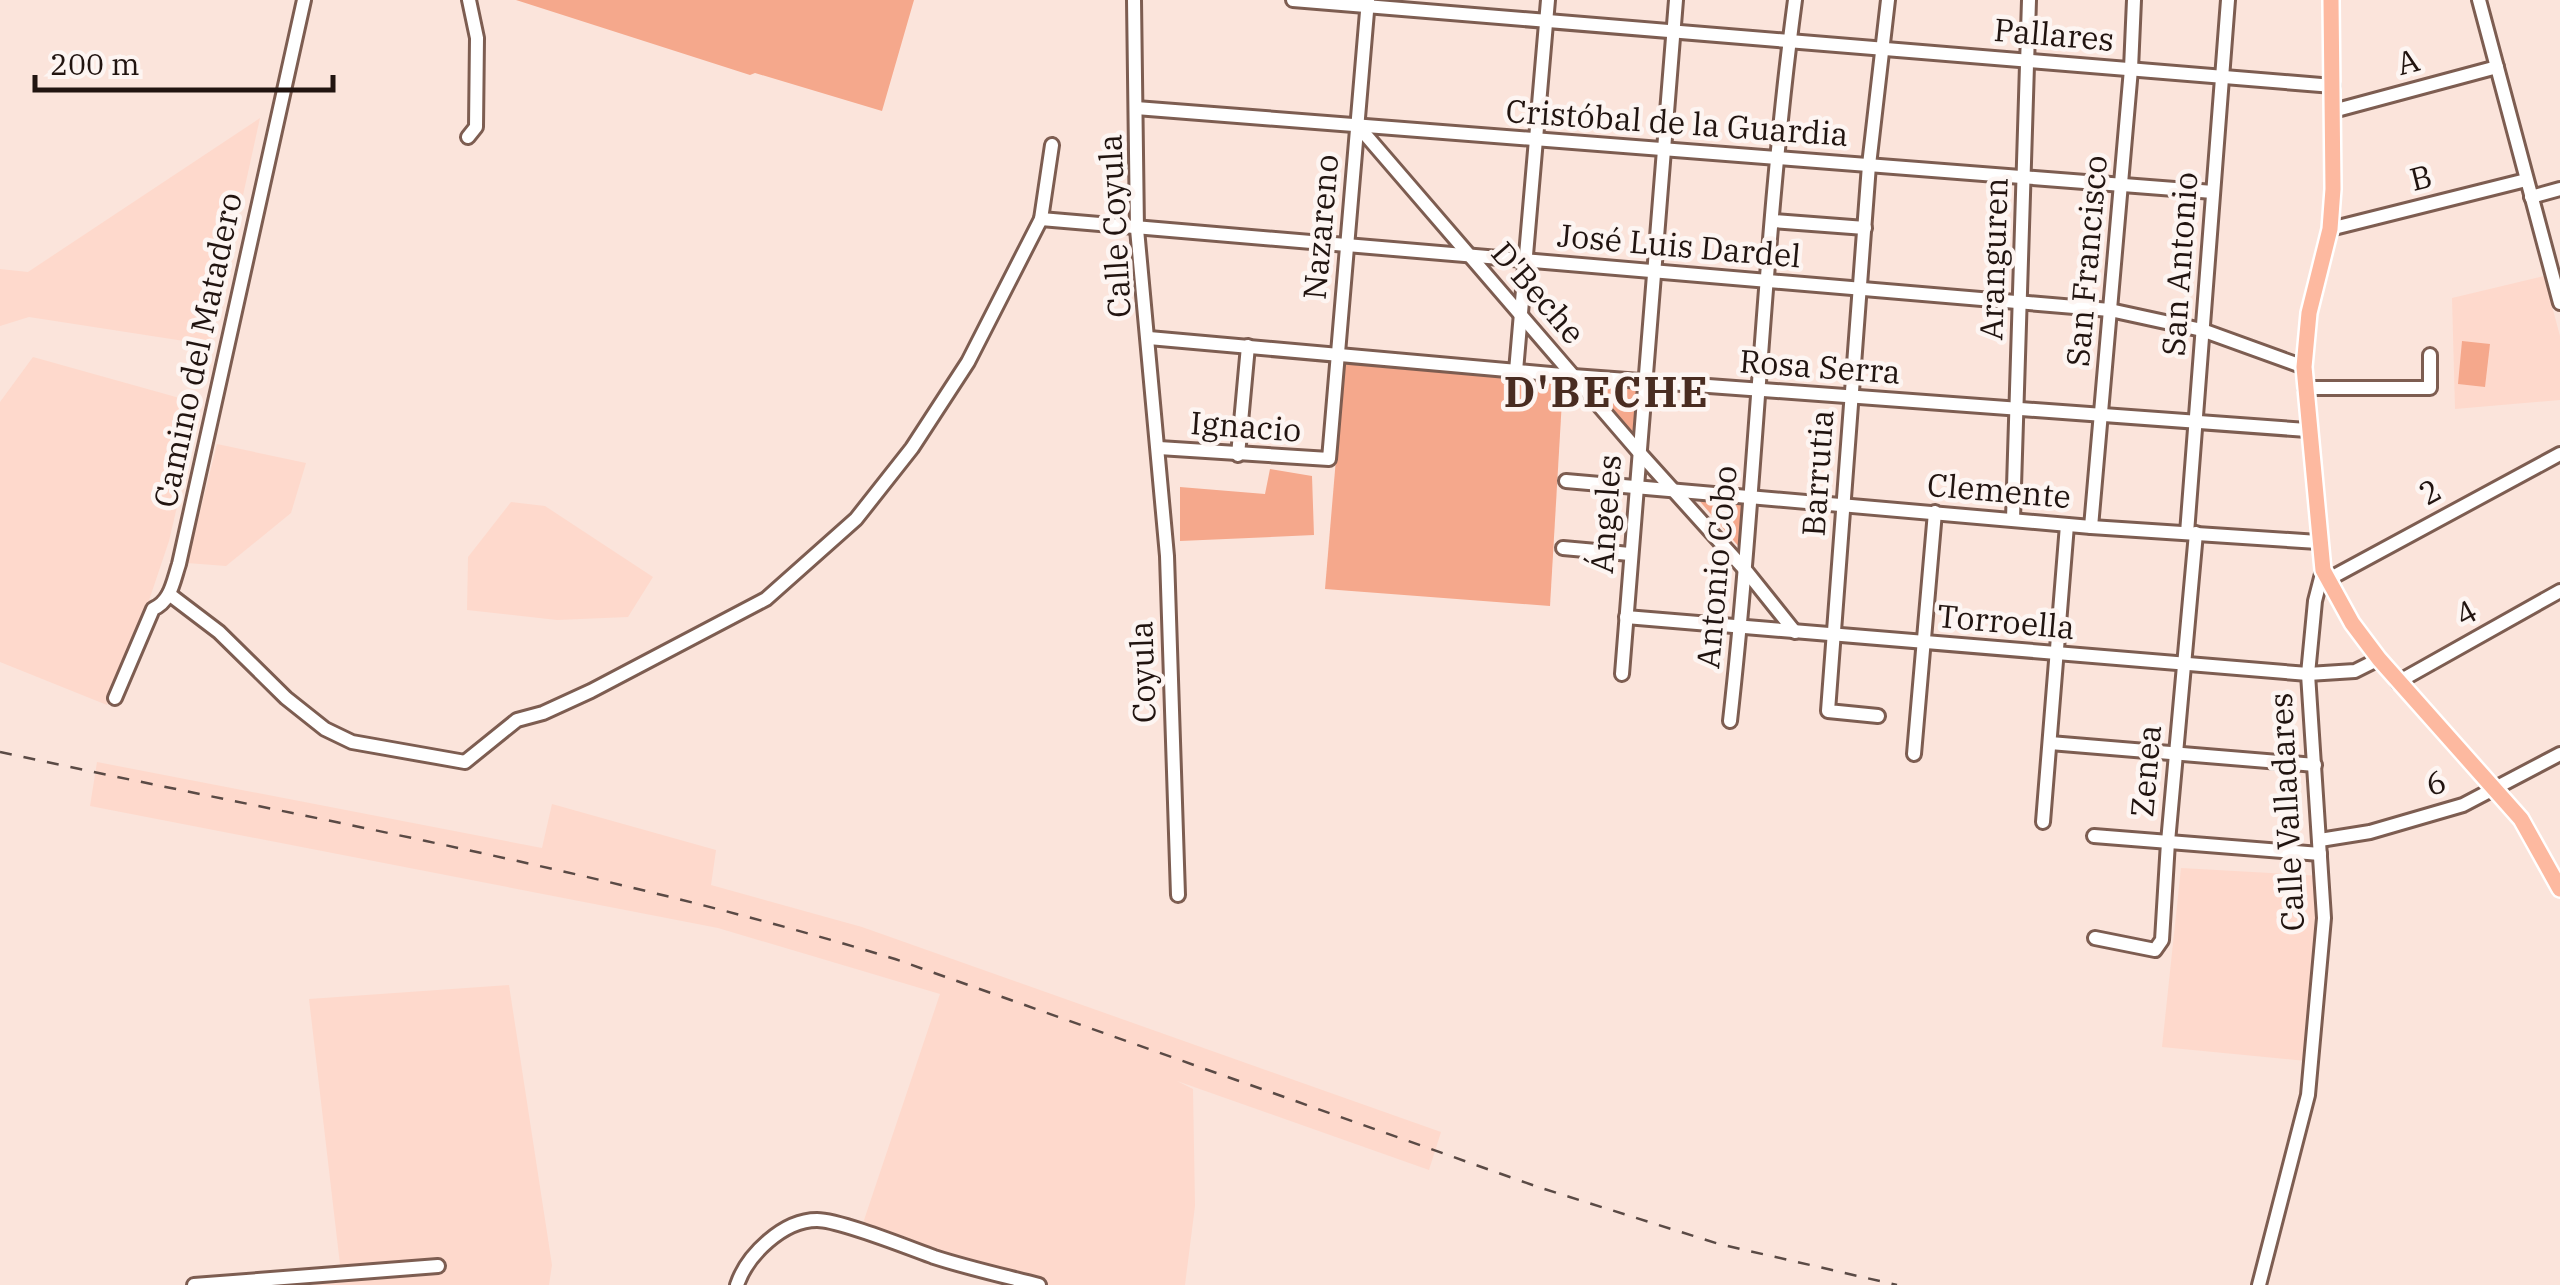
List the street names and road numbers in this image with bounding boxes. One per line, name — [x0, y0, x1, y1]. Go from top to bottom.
street label: Pallares — [1992, 8, 2116, 60]
street label: A — [2392, 38, 2424, 84]
street label: Cristóbal de la Guardia — [1504, 89, 1850, 155]
street label: Calle Coyula — [1088, 133, 1140, 319]
street label: Nazareno — [1293, 152, 1347, 301]
street label: San Francisco — [2056, 154, 2116, 368]
street label: B — [2405, 154, 2436, 200]
street label: San Antonio — [2152, 170, 2206, 357]
street label: Aranguren — [1969, 177, 2017, 341]
street label: Camino del Matadero — [143, 189, 251, 511]
street label: José Luis Dardel — [1555, 213, 1803, 277]
street label: D'Beche — [1483, 232, 1595, 352]
street label: Rosa Serra — [1738, 339, 1902, 393]
street label: Ignacio — [1189, 401, 1303, 451]
street label: Barrutia — [1792, 408, 1842, 538]
street label: Ángeles — [1580, 453, 1630, 575]
street label: Clemente — [1925, 463, 2073, 517]
street label: Antonio Cobo — [1686, 464, 1746, 670]
street label: 2 — [2411, 468, 2448, 514]
street label: 4 — [2447, 589, 2484, 635]
street label: Torroella — [1936, 594, 2077, 648]
street label: Coyula — [1119, 620, 1165, 724]
street label: Calle Valladares — [2259, 692, 2313, 932]
street label: Zenea — [2120, 723, 2170, 819]
street label: 6 — [2420, 759, 2451, 805]

